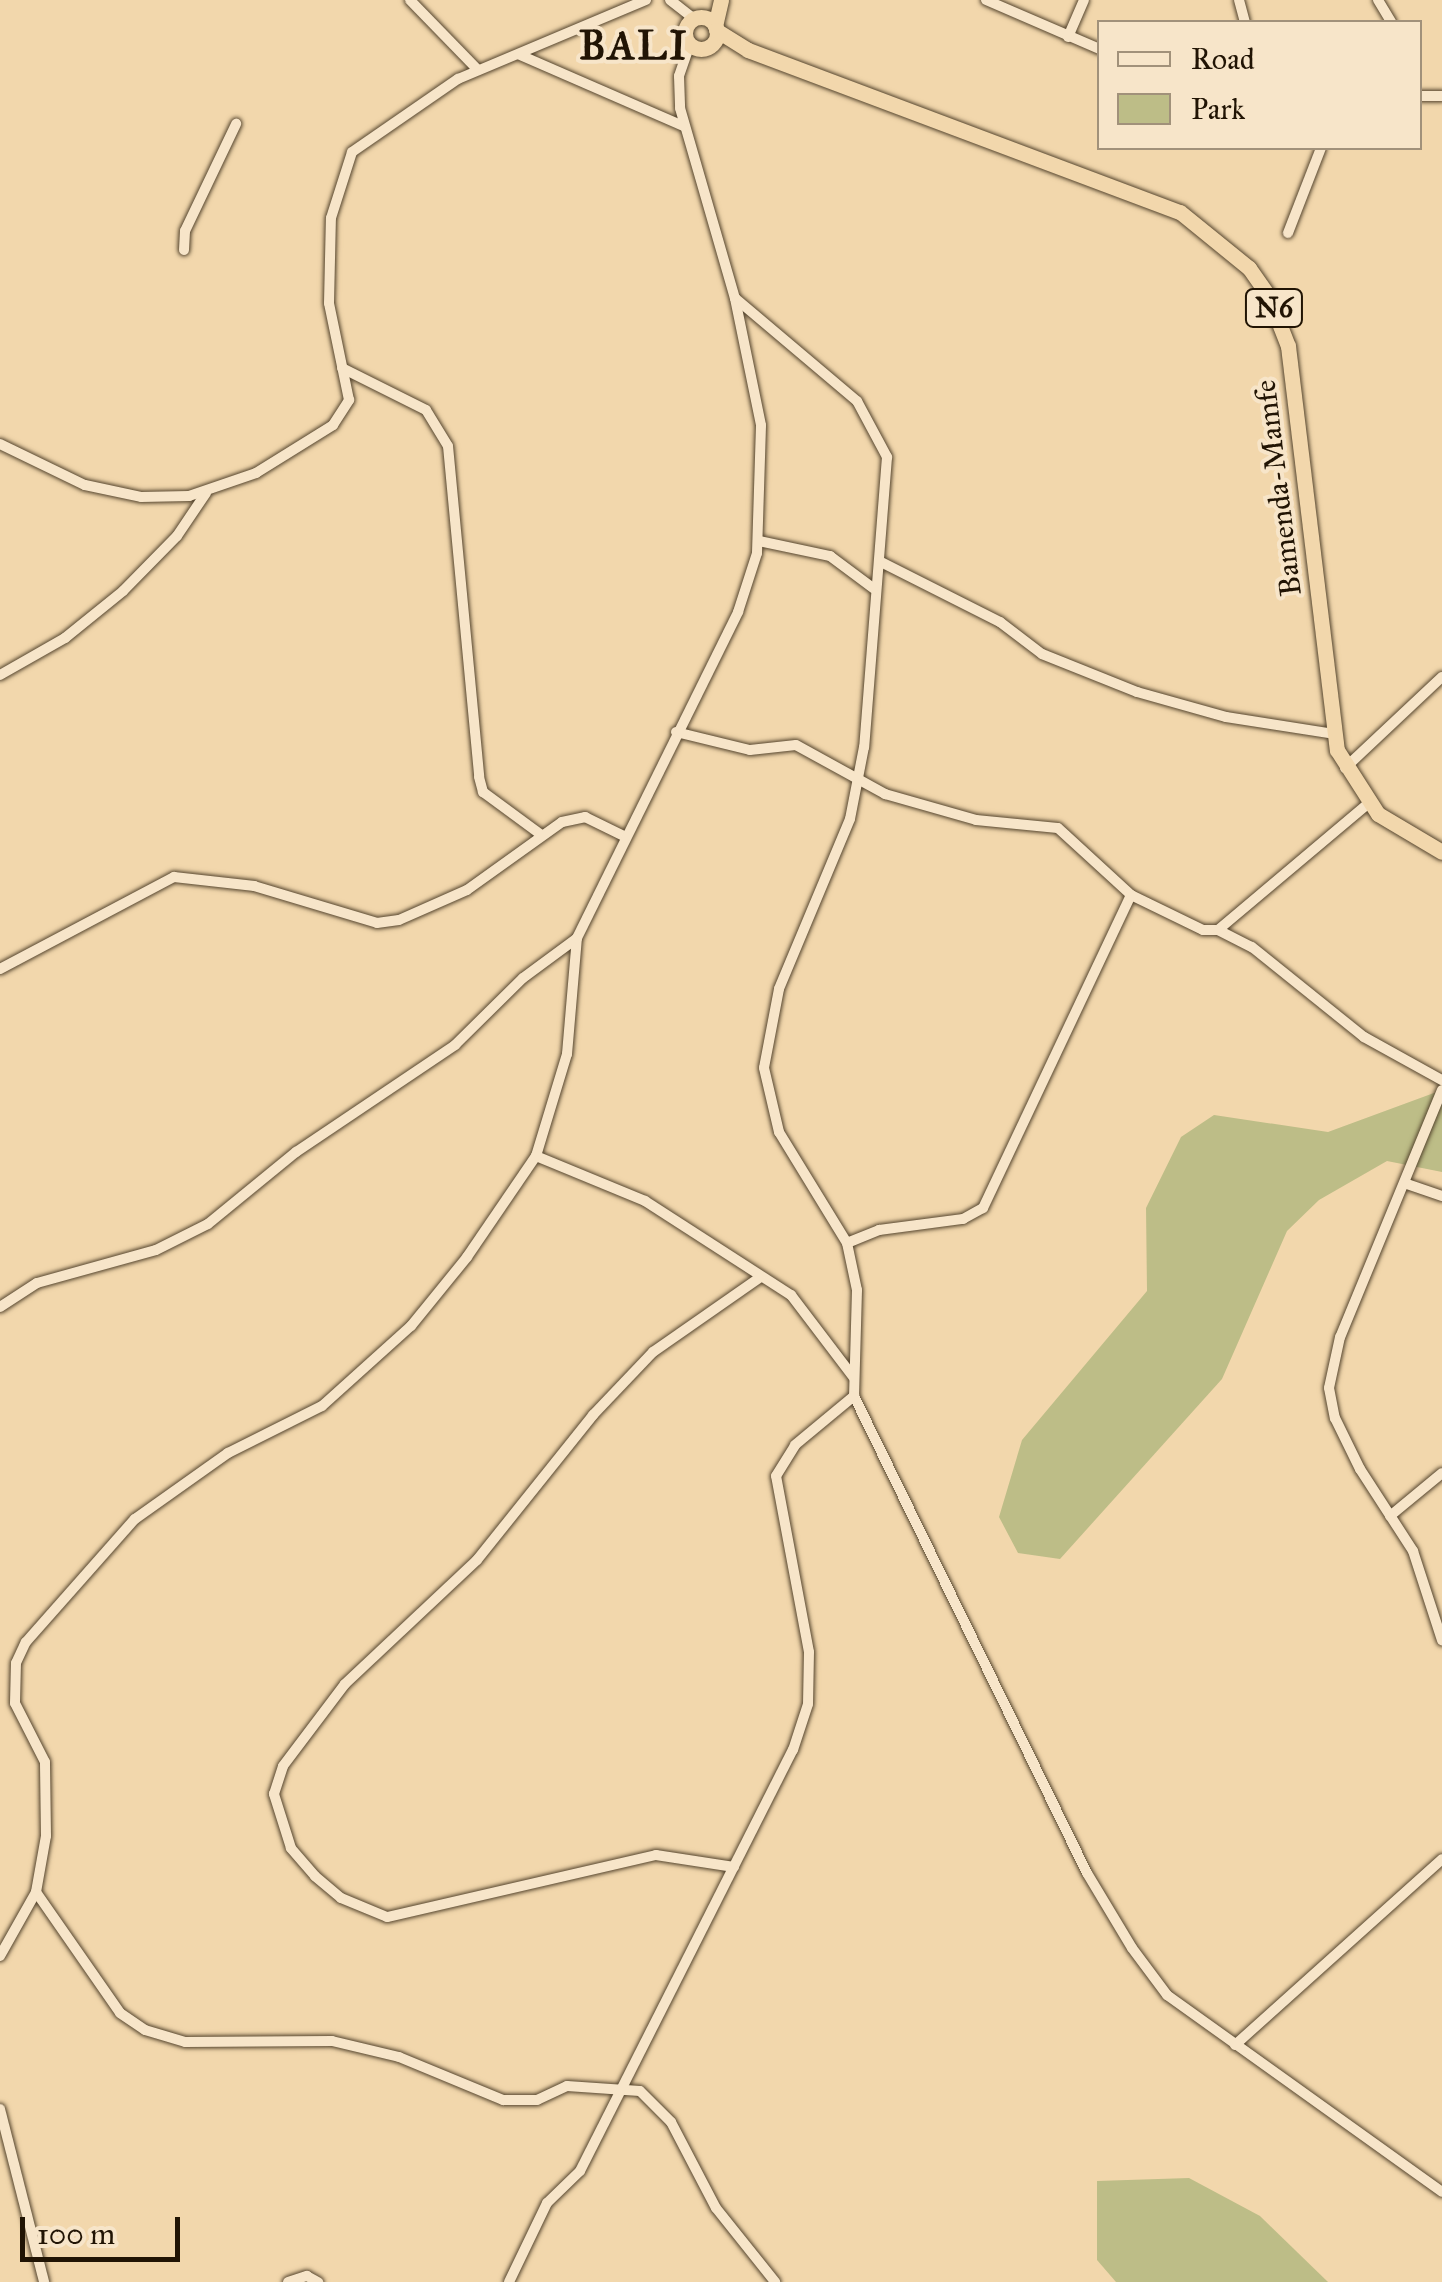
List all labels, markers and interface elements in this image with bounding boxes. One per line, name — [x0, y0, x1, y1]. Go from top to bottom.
legend — [1097, 20, 1422, 150]
district label: BALI — [579, 22, 689, 70]
text: Road — [1191, 41, 1255, 77]
text: Park — [1191, 91, 1245, 127]
road number: N6 — [1244, 285, 1304, 331]
street label: Bamenda-Mamfe — [1247, 378, 1309, 598]
scale bar — [25, 2197, 185, 2259]
text: 100 m — [37, 2216, 115, 2252]

